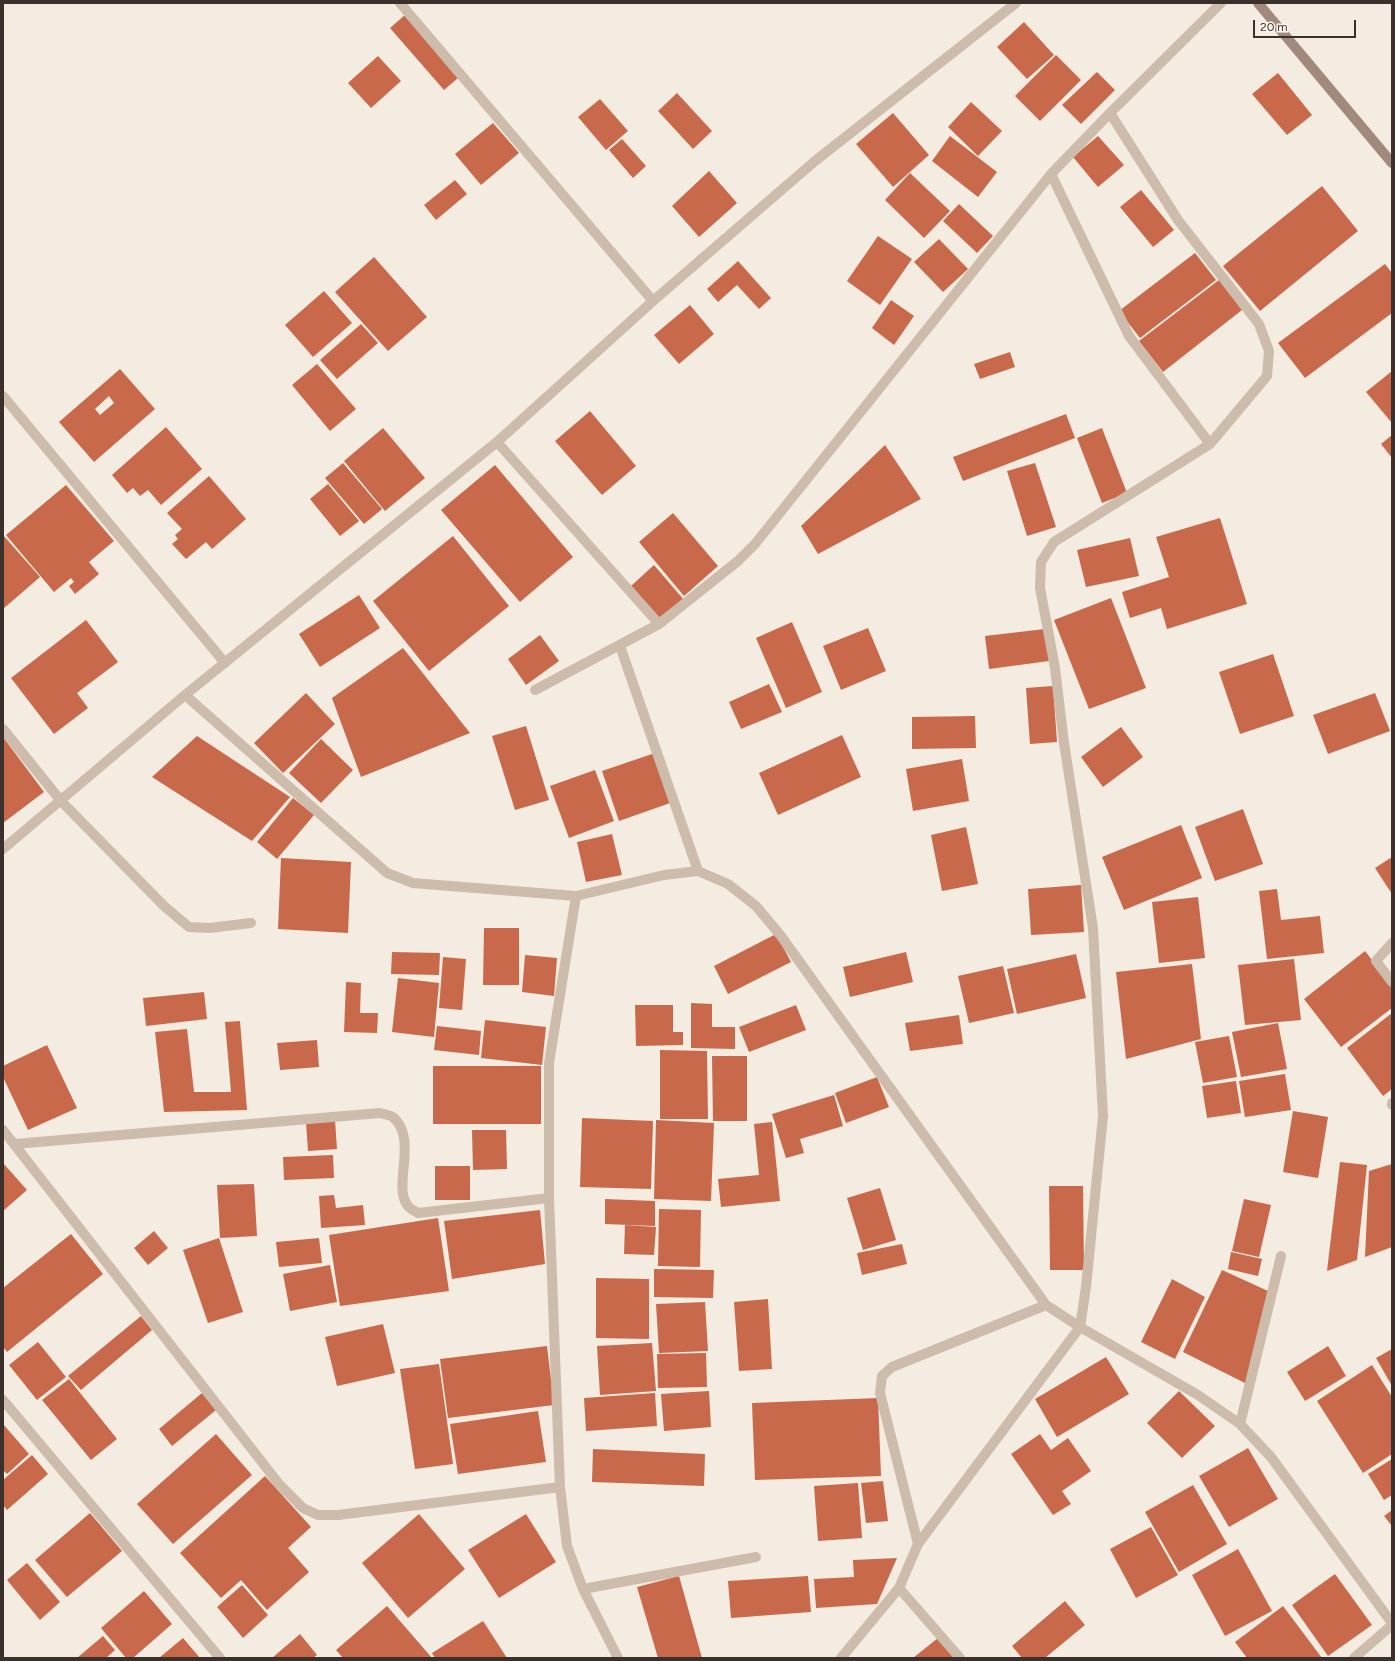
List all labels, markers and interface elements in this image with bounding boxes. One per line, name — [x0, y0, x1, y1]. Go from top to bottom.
scale bar — [1255, 12, 1358, 38]
text: 20 m — [1260, 20, 1288, 34]

